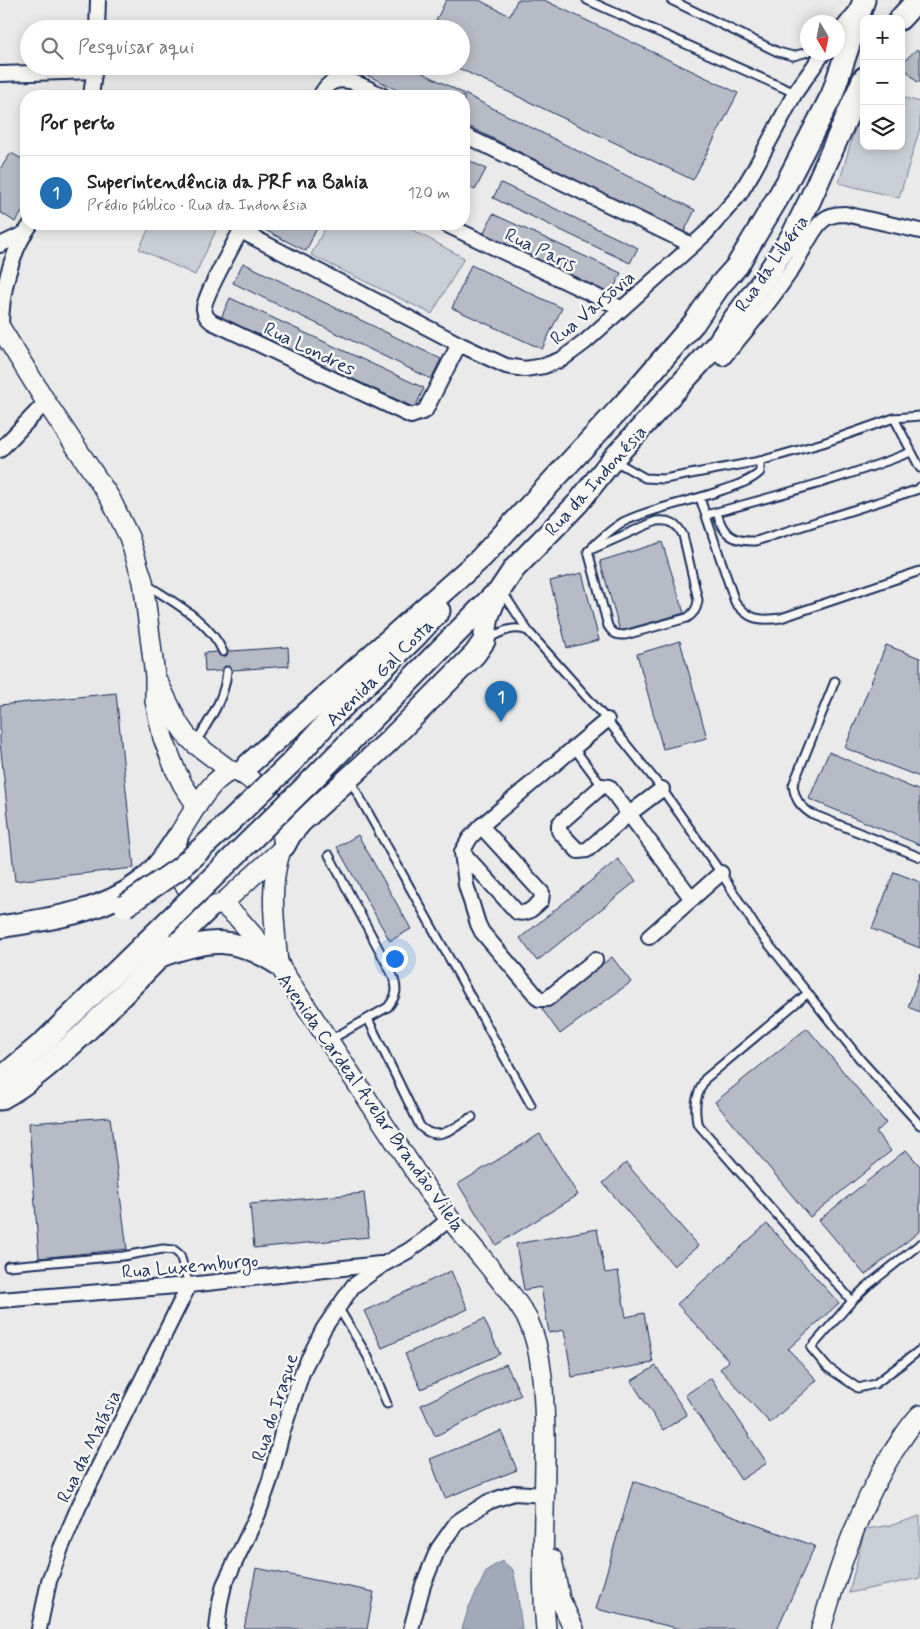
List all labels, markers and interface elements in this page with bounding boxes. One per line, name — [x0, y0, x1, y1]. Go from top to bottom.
north arrow — [800, 15, 845, 60]
map controls — [860, 15, 905, 150]
button: + — [860, 15, 905, 60]
search box — [20, 20, 470, 75]
icon: search — [38, 34, 66, 62]
text: Pesquisar aqui — [78, 35, 194, 60]
button: − — [860, 60, 905, 105]
button: layers — [860, 105, 905, 150]
text: Por perto — [40, 109, 115, 137]
text: Superintendência da PRF na Bahia — [87, 170, 369, 195]
text: 1 — [52, 183, 60, 204]
text: 120 m — [408, 183, 450, 204]
text: Prédio público · Rua da Indonésia — [87, 195, 307, 216]
street label: Rua da Libéria — [730, 210, 815, 317]
street label: Rua Paris — [500, 222, 580, 278]
street label: Rua Varsōvia — [545, 265, 641, 351]
street label: Rua Londres — [259, 316, 359, 382]
street label: Rua da Indonésia — [539, 420, 653, 542]
street label: Avenida Gal Costa — [321, 614, 439, 732]
pin: 1 — [485, 681, 517, 722]
your location — [382, 946, 408, 972]
street label: Avenida Cardeal Avelar Brandão Vilela — [271, 968, 470, 1237]
street label: Rua Luxemburgo — [121, 1248, 260, 1287]
street label: Rua do Iraque — [246, 1350, 305, 1465]
street label: Rua da Malásia — [51, 1386, 127, 1507]

